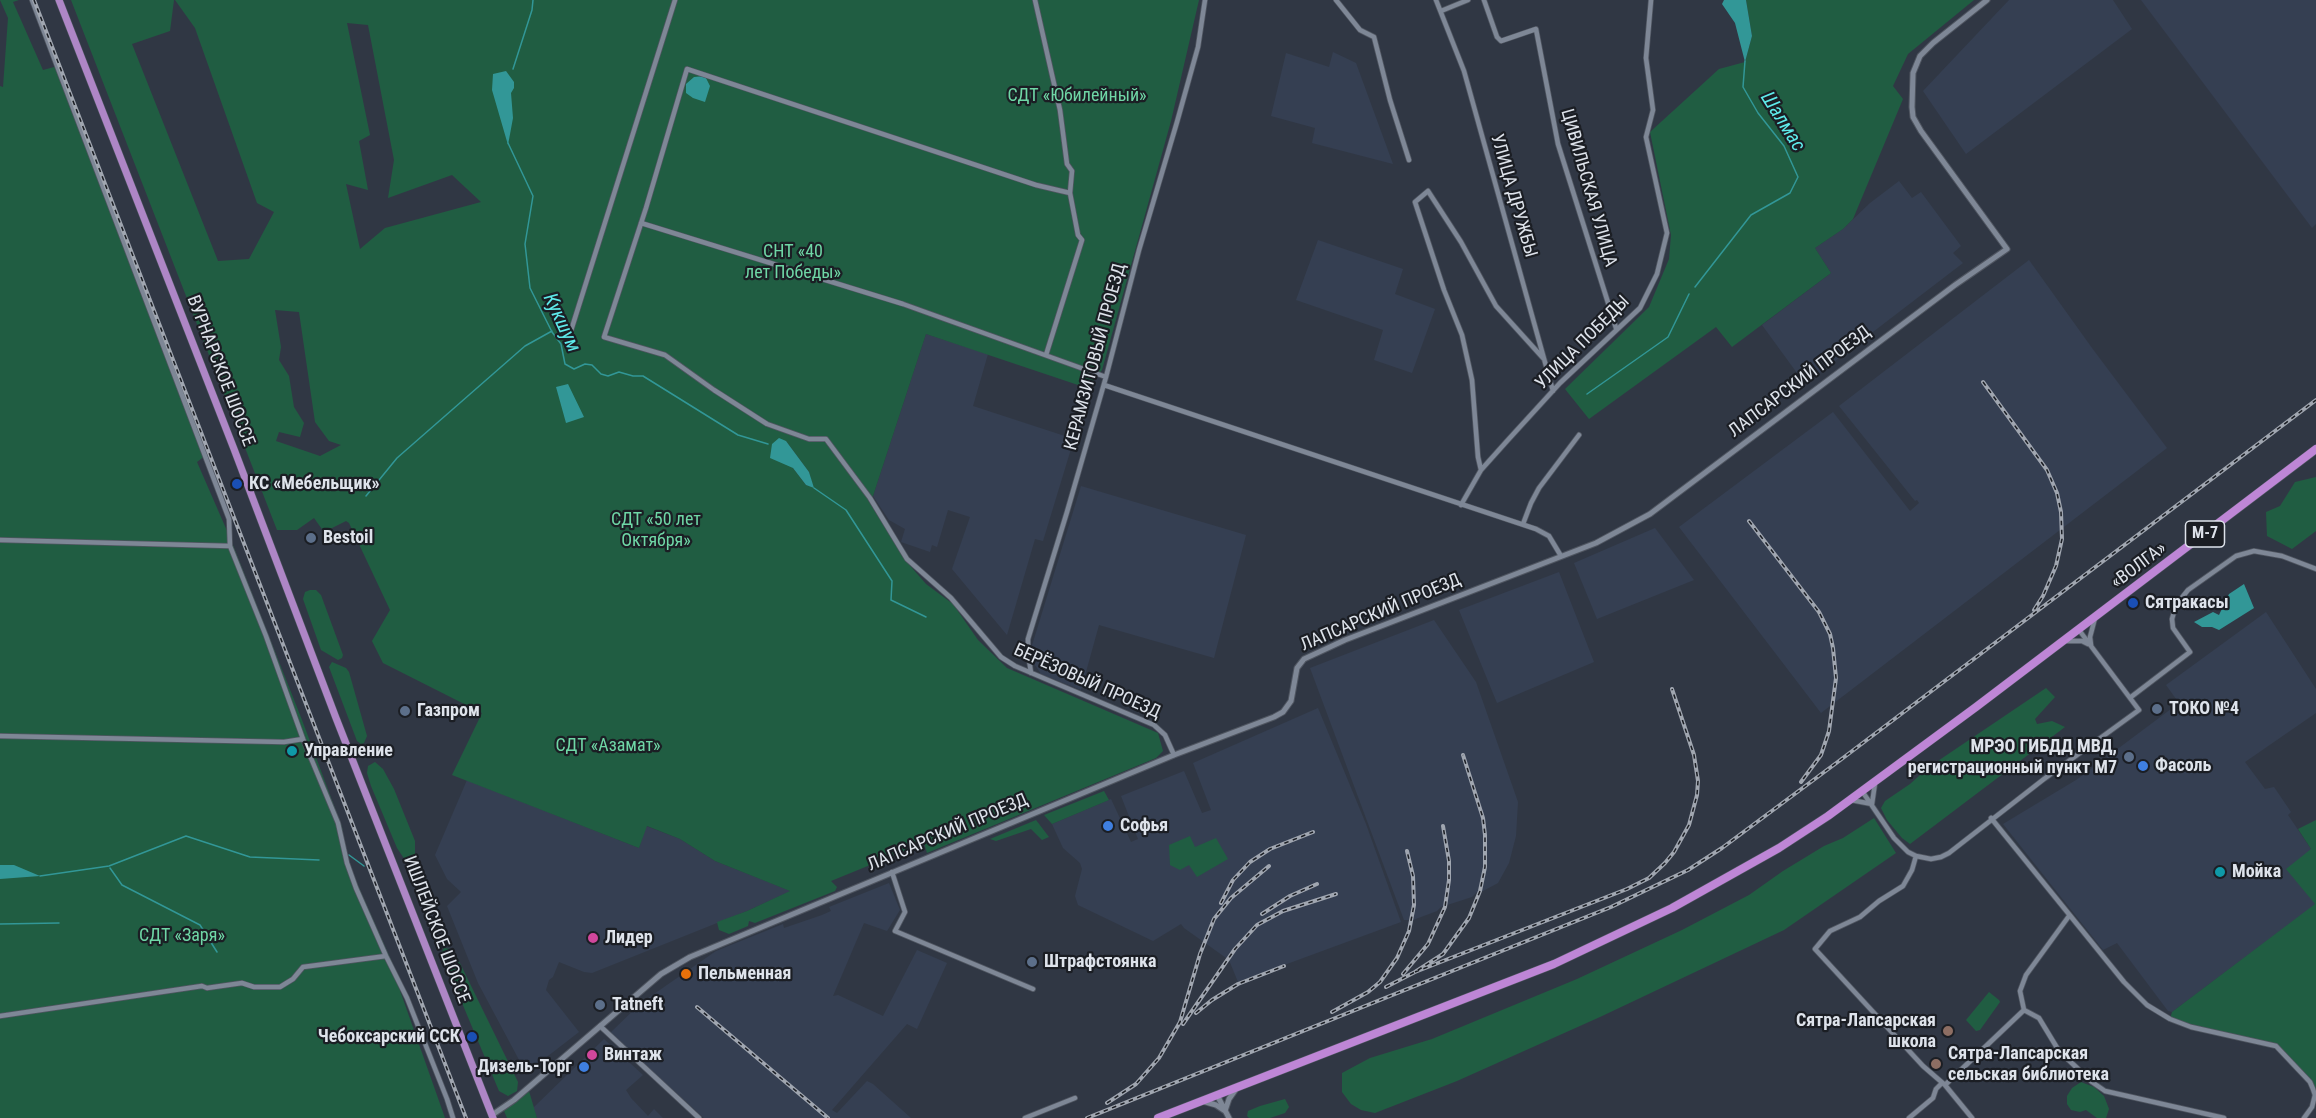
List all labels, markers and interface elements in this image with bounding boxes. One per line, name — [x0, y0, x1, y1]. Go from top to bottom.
park label: СДТ «Юбилейный» — [1007, 85, 1147, 107]
water label: Шалмас — [1754, 88, 1810, 156]
street label: ЦИВИЛЬСКАЯ УЛИЦА — [1555, 106, 1621, 270]
street label: УЛИЦА ДРУЖБЫ — [1485, 132, 1541, 260]
park label: СНТ «40 лет Победы» — [745, 241, 841, 284]
street label: КЕРАМЗИТОВЫЙ ПРОЕЗД — [1061, 261, 1131, 453]
water label: Кукшум — [537, 290, 585, 356]
street label: УЛИЦА ПОБЕДЫ — [1531, 291, 1635, 395]
street label: ВУРНАРСКОЕ ШОССЕ — [181, 292, 259, 450]
street label: ЛАПСАРСКИЙ ПРОЕЗД — [1725, 322, 1875, 442]
place label: КС «Мебельщик» — [249, 473, 380, 495]
marker: КС «Мебельщик» — [230, 477, 244, 491]
park label: СДТ «50 лет Октября» — [611, 509, 701, 552]
road number: М-7 — [2186, 521, 2224, 547]
place label: Bestoil — [323, 527, 373, 549]
marker: Bestoil — [304, 531, 318, 545]
street label: «ВОЛГА» — [2107, 538, 2171, 594]
street label: ЛАПСАРСКИЙ ПРОЕЗД — [1298, 569, 1464, 657]
place label: Сятракасы — [2145, 592, 2229, 614]
marker: Сятракасы — [2126, 596, 2140, 610]
street label: БЕРЁЗОВЫЙ ПРОЕЗД — [1010, 640, 1164, 724]
place label: ТОКО №4 — [2169, 698, 2239, 720]
place label: Газпром — [417, 700, 480, 722]
marker: ТОКО №4 — [2150, 702, 2164, 716]
marker: Газпром — [398, 704, 412, 718]
park label: СДТ «Азамат» — [555, 735, 661, 757]
place label: МРЭО ГИБДД МВД, регистрационный пункт М7 — [1908, 736, 2117, 778]
place label: Управление — [304, 740, 393, 762]
marker: Управление — [285, 744, 299, 758]
marker: МРЭО ГИБДД МВД, регистрационный пункт М7 — [2122, 750, 2136, 764]
place label: Фасоль — [2155, 755, 2211, 777]
marker: Фасоль — [2136, 759, 2150, 773]
street label: ЛАПСАРСКИЙ ПРОЕЗД — [865, 789, 1031, 877]
place label: Софья — [1120, 815, 1168, 837]
marker: Софья — [1101, 819, 1115, 833]
street label: ИШЛЕЙСКОЕ ШОССЕ — [398, 853, 474, 1007]
place label: Мойка — [2232, 861, 2281, 883]
marker: Мойка — [2213, 865, 2227, 879]
park label: СДТ «Заря» — [139, 925, 225, 947]
place label: Лидер — [605, 927, 653, 949]
marker: Лидер — [586, 931, 600, 945]
place label: Штрафстоянка — [1044, 951, 1157, 973]
marker: Штрафстоянка — [1025, 955, 1039, 969]
place label: Пельменная — [698, 963, 791, 985]
marker: Пельменная — [679, 967, 693, 981]
place label: Tatneft — [612, 994, 663, 1016]
marker: Tatneft — [593, 998, 607, 1012]
place label: Сятра-Лапсарская школа — [1796, 1010, 1936, 1052]
marker: Сятра-Лапсарская школа — [1941, 1024, 1955, 1038]
place label: Чебоксарский ССК — [318, 1026, 460, 1048]
marker: Чебоксарский ССК — [465, 1030, 479, 1044]
place label: Сятра-Лапсарская сельская библиотека — [1948, 1043, 2109, 1086]
place label: Винтаж — [604, 1044, 662, 1066]
marker: Винтаж — [585, 1048, 599, 1062]
place label: Дизель-Торг — [478, 1056, 572, 1078]
marker: Сятра-Лапсарская сельская библиотека — [1929, 1057, 1943, 1071]
marker: Дизель-Торг — [577, 1060, 591, 1074]

